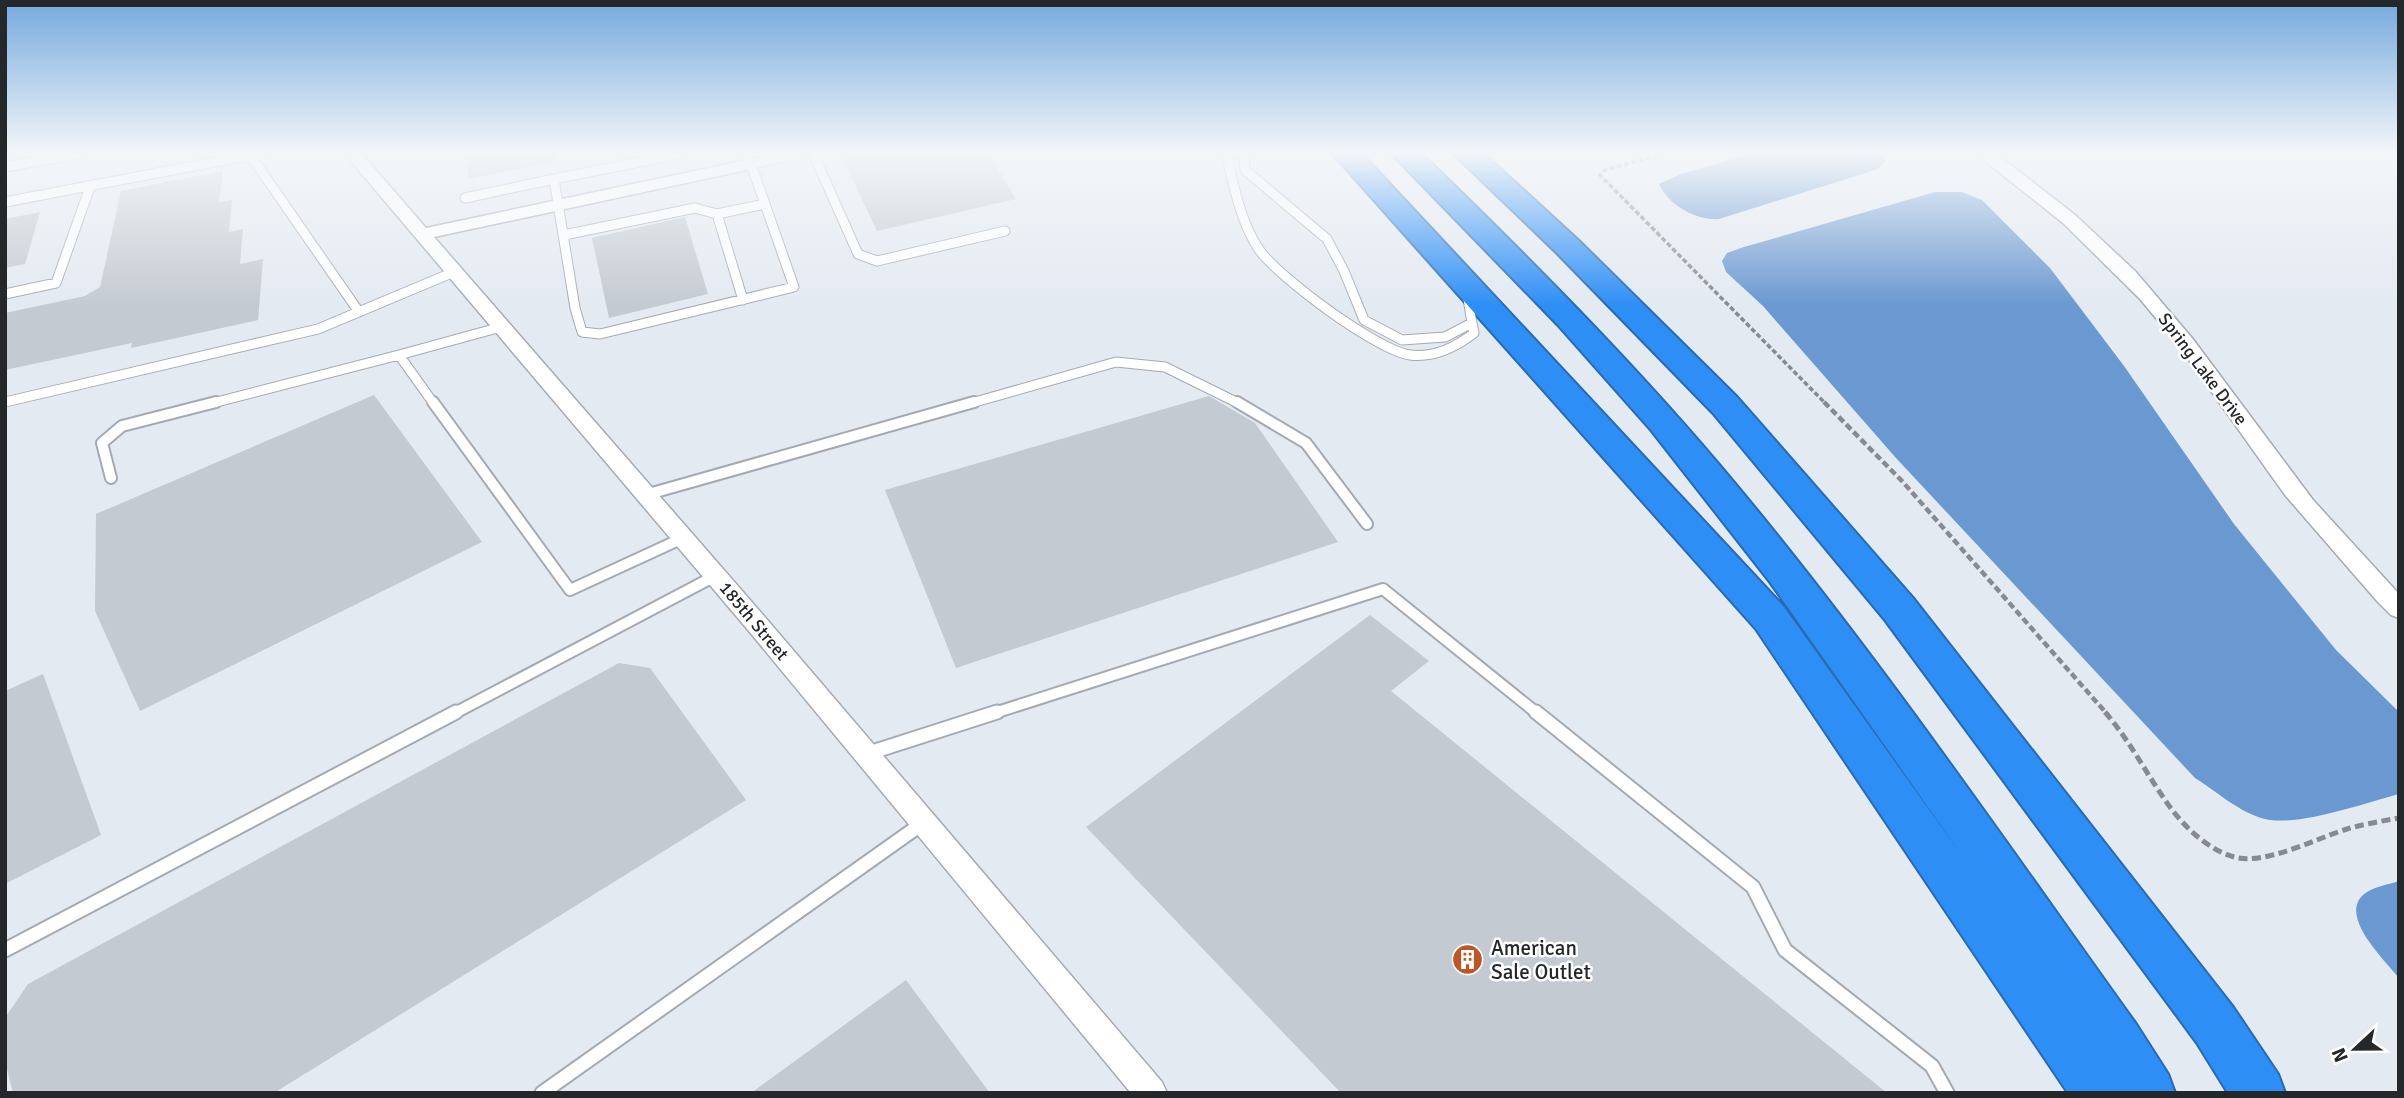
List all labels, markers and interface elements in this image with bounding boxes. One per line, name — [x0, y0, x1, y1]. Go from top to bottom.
street label: Spring Lake Drive — [2154, 309, 2252, 429]
street label: 185th Street — [715, 577, 793, 665]
place label: American Sale Outlet — [1491, 935, 1591, 985]
building icon: American Sale Outlet — [1451, 943, 1485, 977]
north arrow — [2320, 1014, 2390, 1084]
text: N — [2327, 1044, 2354, 1066]

